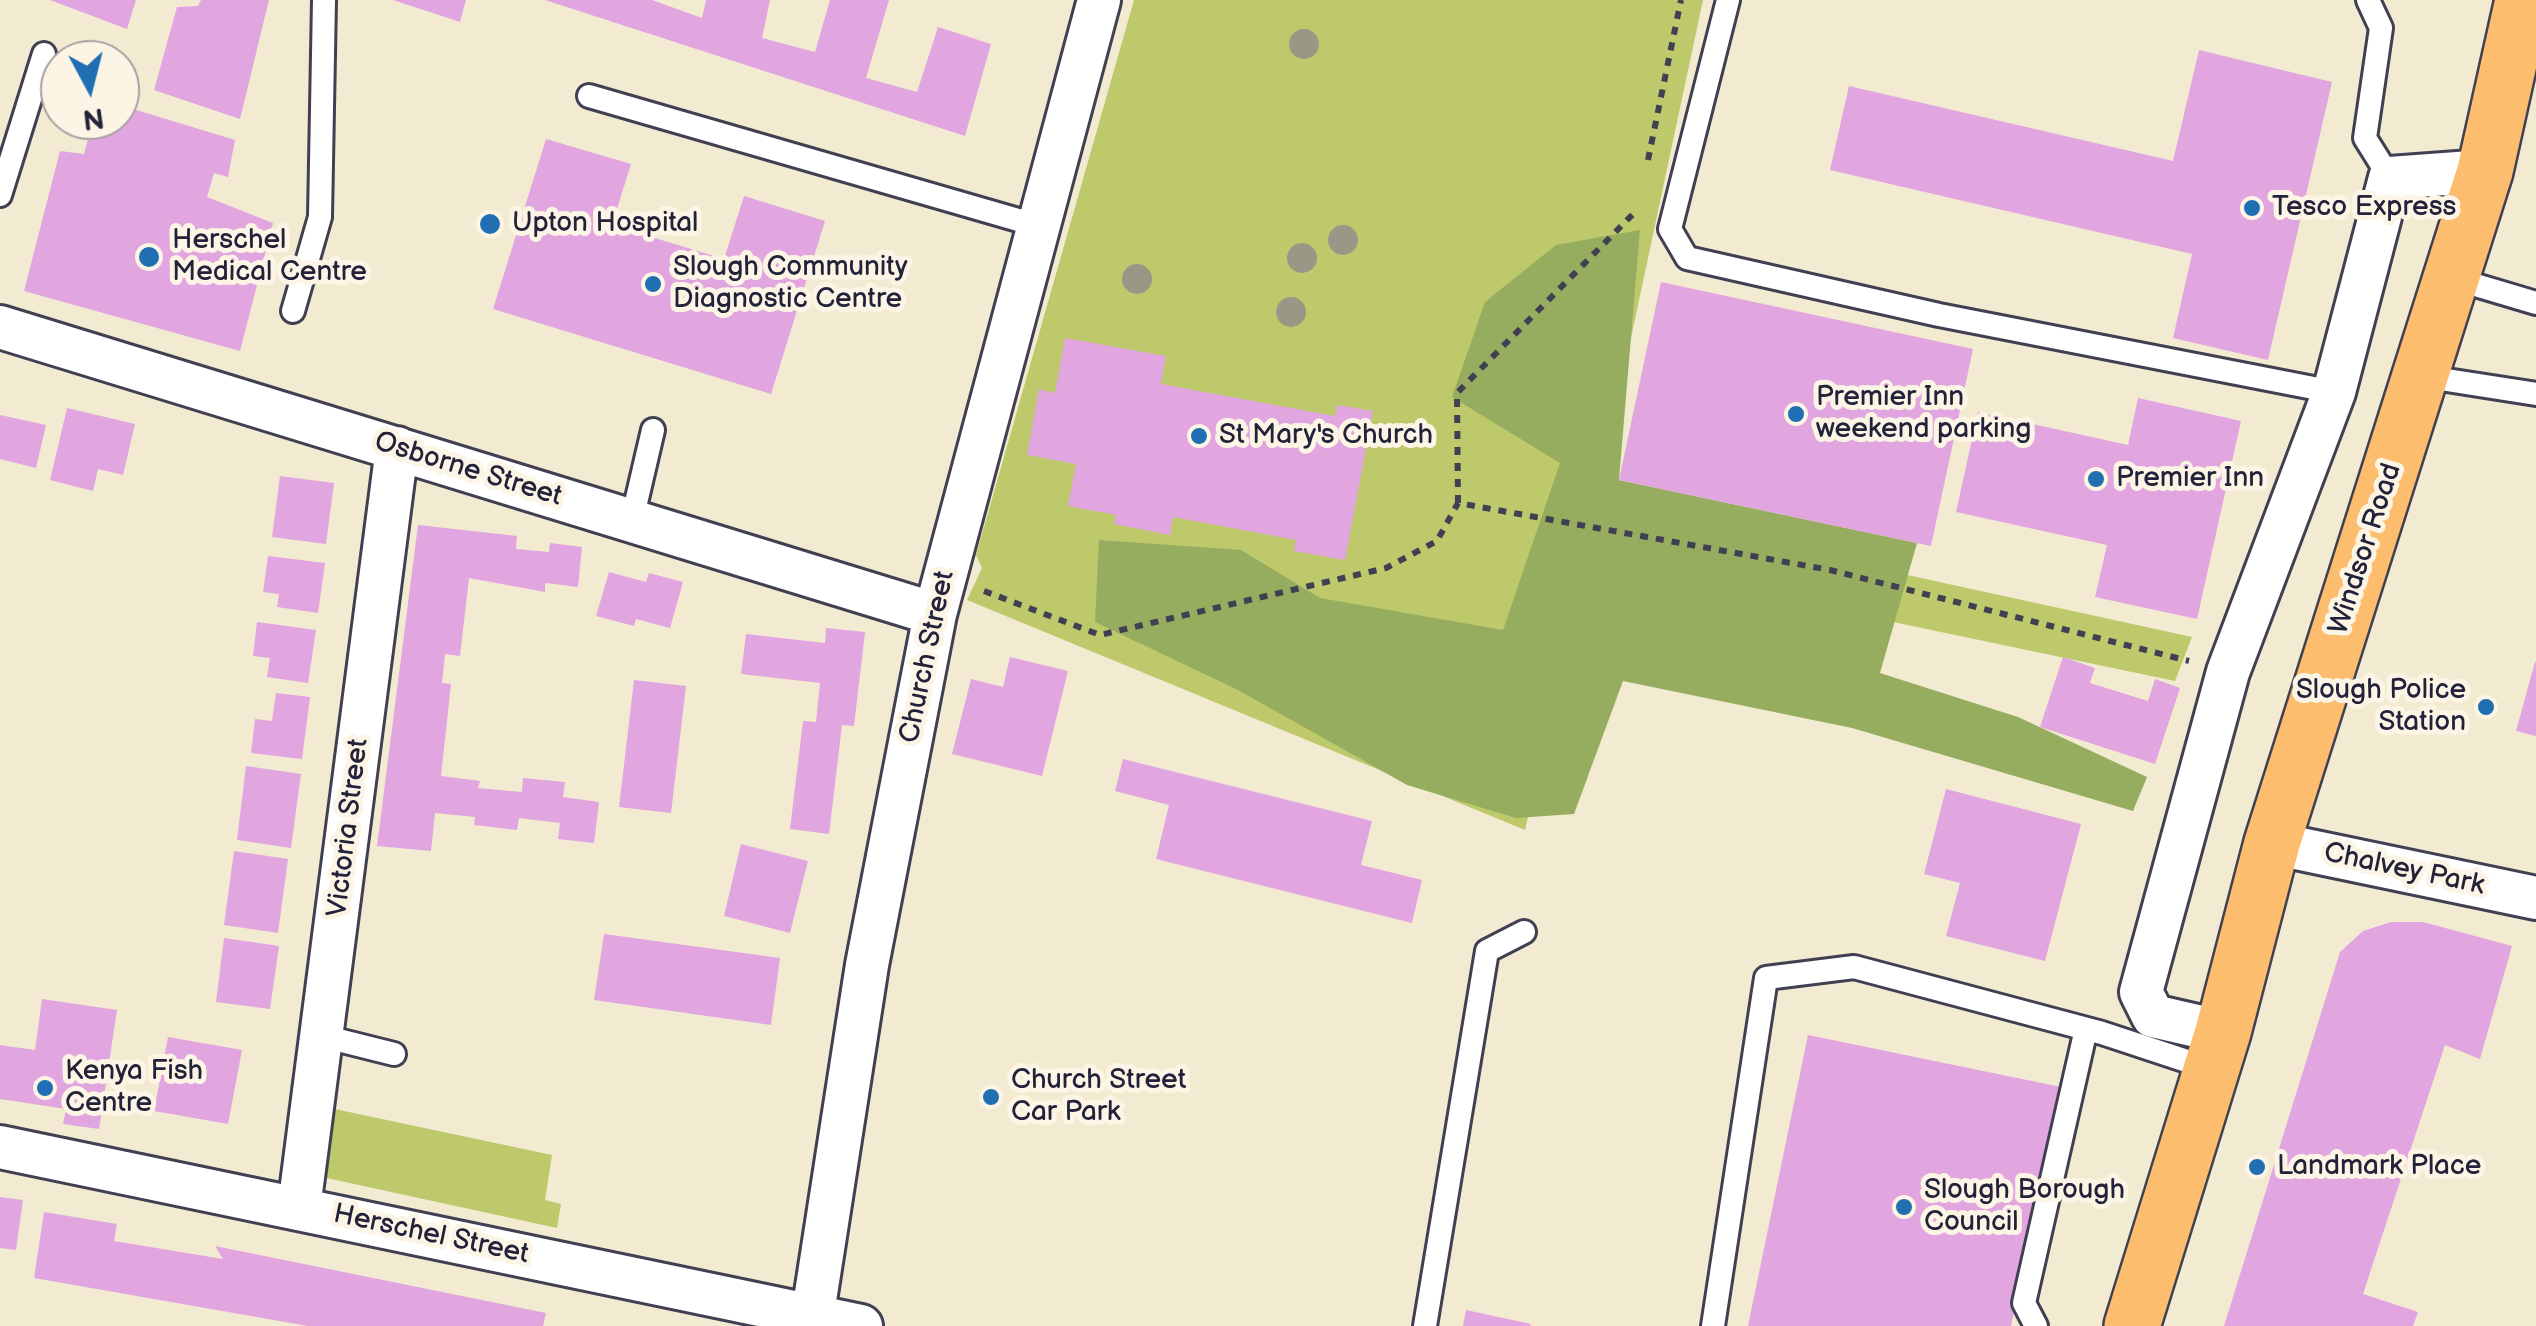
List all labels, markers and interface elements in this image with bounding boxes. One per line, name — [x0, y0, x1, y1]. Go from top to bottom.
north arrow — [40, 40, 140, 140]
text: N — [81, 101, 106, 136]
place label: Tesco Express — [2272, 191, 2456, 225]
marker: Tesco Express — [2241, 197, 2263, 219]
place label: Upton Hospital — [512, 207, 698, 241]
marker: Upton Hospital — [477, 211, 503, 237]
place label: Herschel Medical Centre — [172, 224, 367, 290]
marker: Herschel Medical Centre — [136, 244, 162, 270]
place label: Slough Community Diagnostic Centre — [673, 251, 908, 317]
marker: Slough Community Diagnostic Centre — [642, 273, 664, 295]
place label: Premier Inn weekend parking — [1816, 381, 2031, 447]
marker: Premier Inn weekend parking — [1785, 403, 1807, 425]
place label: St Mary's Church — [1219, 419, 1433, 453]
marker: St Mary's Church — [1188, 425, 1210, 447]
street label: Osborne Street — [370, 426, 566, 514]
street label: Windsor Road — [2323, 459, 2409, 639]
place label: Premier Inn — [2116, 462, 2264, 496]
marker: Premier Inn — [2085, 468, 2107, 490]
street label: Church Street — [893, 568, 963, 746]
place label: Slough Police Station — [2296, 674, 2466, 740]
marker: Slough Police Station — [2475, 696, 2497, 718]
street label: Victoria Street — [321, 737, 377, 919]
street label: Chalvey Park — [2321, 837, 2487, 903]
place label: Kenya Fish Centre — [65, 1055, 203, 1121]
place label: Church Street Car Park — [1011, 1064, 1186, 1130]
marker: Kenya Fish Centre — [34, 1077, 56, 1099]
marker: Church Street Car Park — [980, 1086, 1002, 1108]
place label: Landmark Place — [2277, 1150, 2481, 1184]
marker: Landmark Place — [2246, 1156, 2268, 1178]
place label: Slough Borough Council — [1924, 1174, 2125, 1240]
marker: Slough Borough Council — [1893, 1196, 1915, 1218]
street label: Herschel Street — [330, 1198, 532, 1272]

